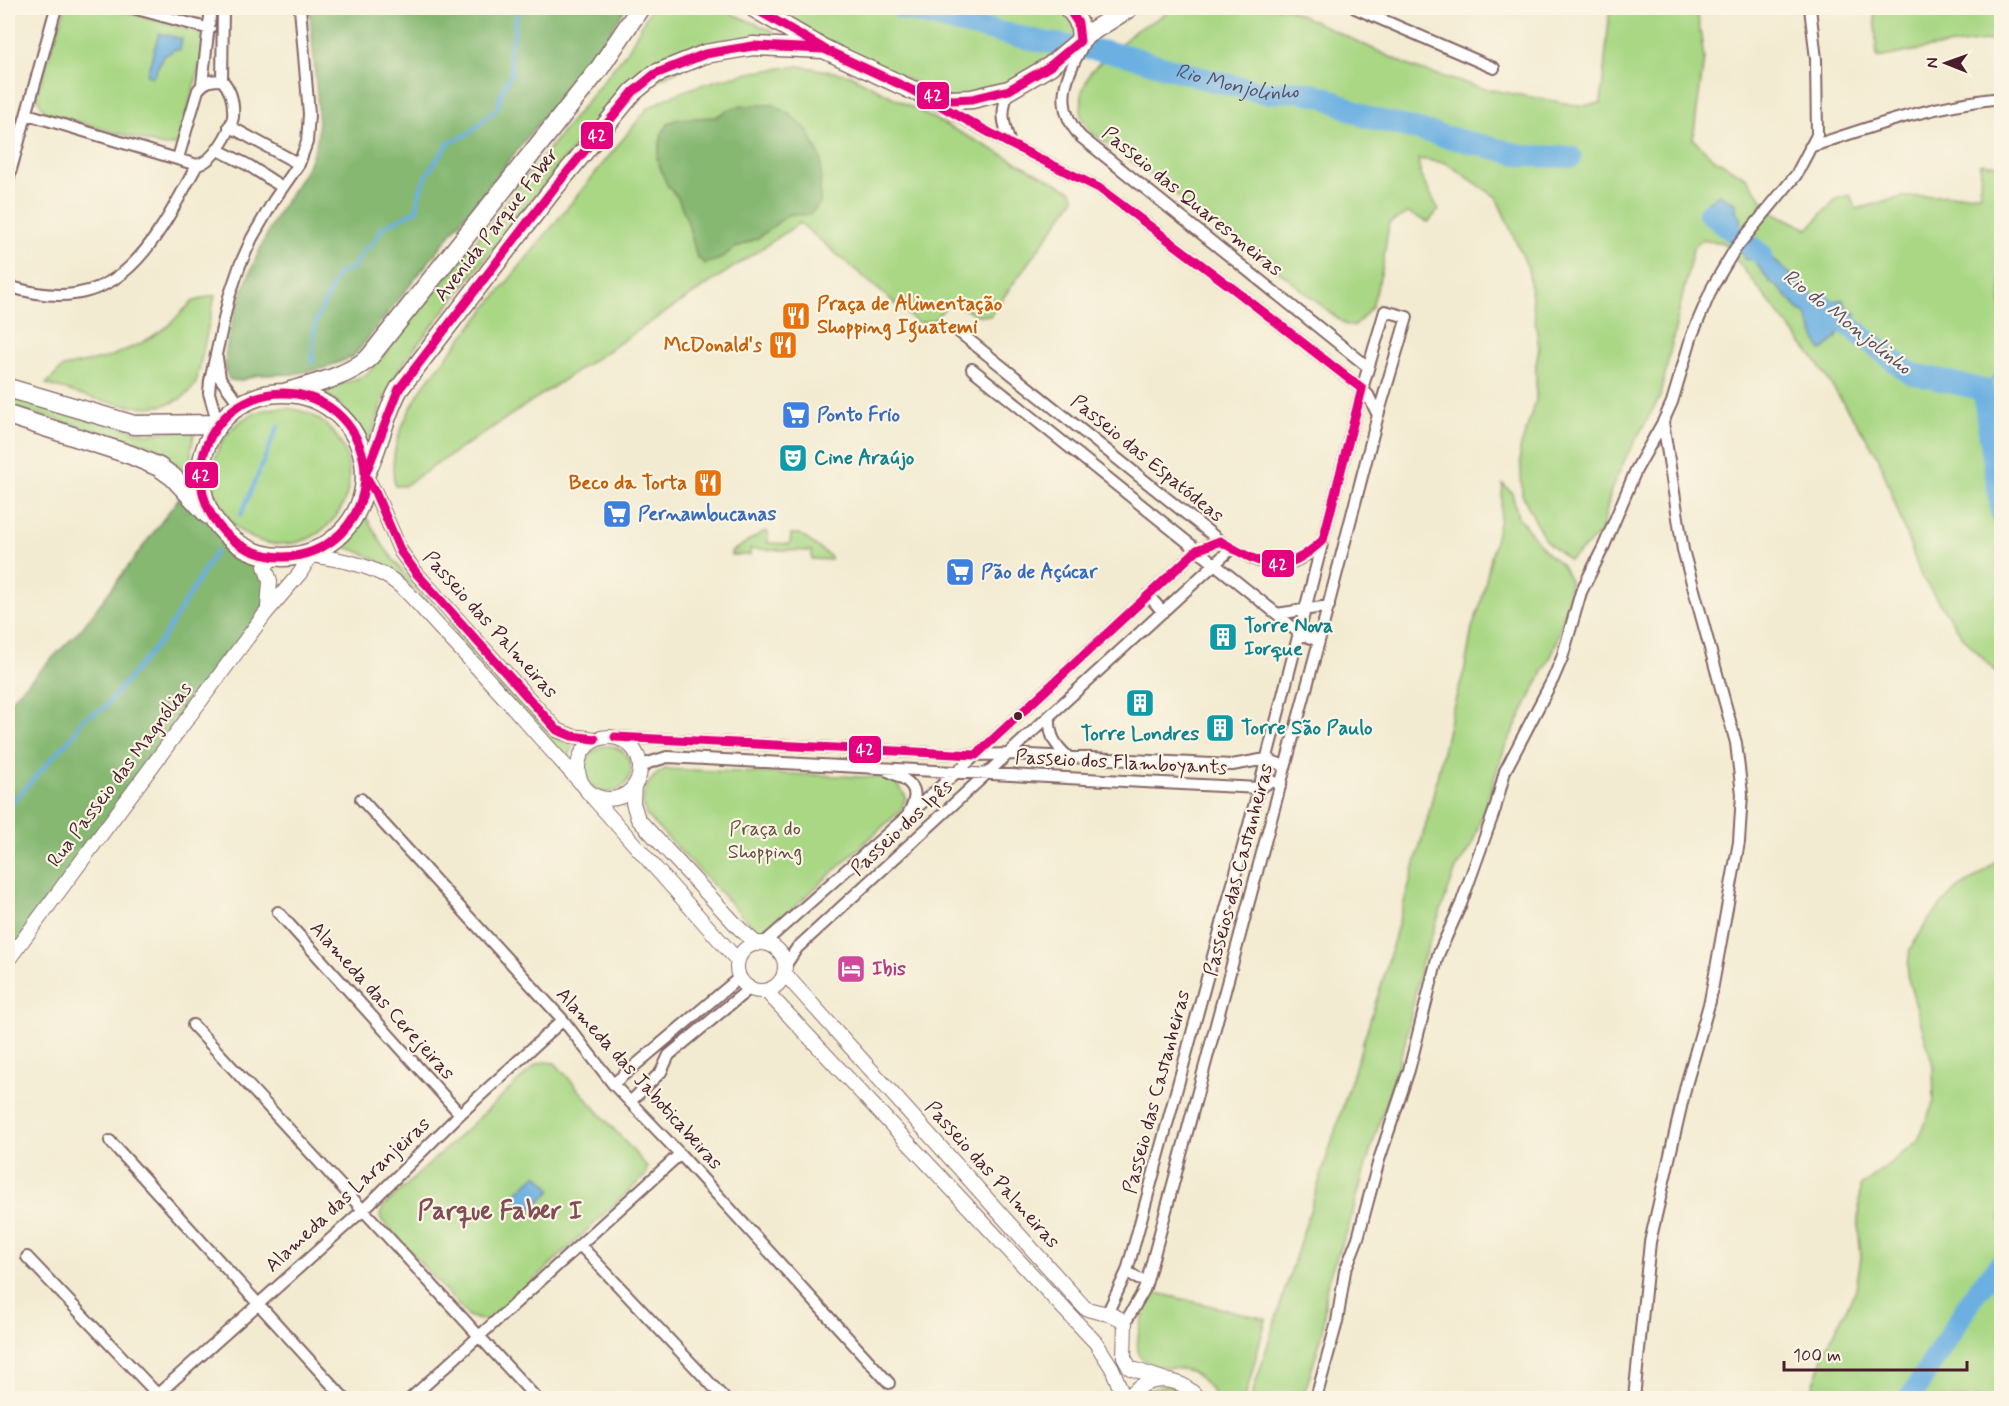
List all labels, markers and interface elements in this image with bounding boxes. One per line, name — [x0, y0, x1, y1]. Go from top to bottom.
north arrow — [1916, 33, 1976, 93]
water label: Rio Monjolinho — [1172, 57, 1300, 108]
text: N — [1922, 57, 1943, 68]
line badge: 42 — [916, 81, 950, 110]
text: 42 — [924, 86, 942, 107]
line badge: 42 — [580, 121, 614, 150]
street label: Passeio das Quaresmeiras — [1096, 121, 1288, 283]
text: 42 — [588, 126, 606, 147]
street label: Avenida Parque Faber — [428, 142, 566, 308]
water label: Rio do Monjolinho — [1777, 263, 1918, 382]
place label: Praça de Alimentação Shopping Iguatemi — [817, 291, 1003, 343]
restaurant icon: Praça de Alimentação Shopping Iguatemi — [780, 300, 812, 332]
restaurant icon: McDonald's — [767, 329, 799, 361]
place label: McDonald's — [664, 332, 762, 359]
street label: Passeio das Espatódeas — [1065, 389, 1229, 529]
supermarket icon: Ponto Frio — [780, 399, 812, 431]
place label: Ponto Frio — [817, 402, 901, 429]
theatre icon: Cine Araújo — [777, 442, 809, 474]
place label: Cine Araújo — [814, 445, 915, 472]
line badge: 42 — [184, 461, 219, 489]
text: 42 — [192, 466, 210, 487]
restaurant icon: Beco da Torta — [692, 467, 724, 499]
place label: Beco da Torta — [569, 470, 687, 497]
supermarket icon: Pernambucanas — [601, 498, 633, 530]
place label: Pernambucanas — [638, 501, 776, 528]
street label: Passeio das Palmeiras — [416, 545, 564, 705]
line badge: 42 — [1261, 549, 1295, 578]
text: 42 — [1269, 555, 1287, 576]
supermarket icon: Pão de Açúcar — [944, 556, 976, 588]
place label: Pão de Açúcar — [981, 559, 1098, 586]
place label: Torre Nova Iorque — [1244, 613, 1333, 663]
building icon: Torre Nova Iorque — [1207, 621, 1239, 653]
street label: Rua Passeio das Magnólias — [41, 677, 199, 873]
building icon: Torre Londres — [1124, 687, 1156, 719]
unlabelled marker — [1012, 710, 1024, 722]
building icon: Torre São Paulo — [1204, 712, 1236, 744]
place label: Torre São Paulo — [1241, 715, 1373, 742]
place label: Torre Londres — [1081, 721, 1199, 748]
line badge: 42 — [848, 735, 882, 764]
text: 42 — [856, 740, 874, 761]
street label: Passeio dos Flamboyants — [1014, 744, 1228, 782]
street label: Passeios das Castanheiras — [1198, 761, 1280, 979]
street label: Passeio dos Ipês — [845, 773, 959, 882]
park label: Praça do Shopping — [728, 816, 802, 866]
street label: Alameda das Cerejeiras — [303, 916, 461, 1086]
hotel icon: Ibis — [835, 953, 867, 985]
place label: Ibis — [872, 956, 906, 983]
street label: Alameda das Jaboticabeiras — [550, 982, 728, 1176]
street label: Passeio das Castanheiras — [1117, 987, 1197, 1197]
street label: Passeio das Palmeiras — [918, 1095, 1066, 1255]
street label: Alameda das Laranjeiras — [260, 1111, 436, 1279]
district label: Parque Faber I — [418, 1195, 582, 1229]
scale bar — [1784, 1334, 1967, 1372]
text: 100 m — [1793, 1344, 1841, 1368]

